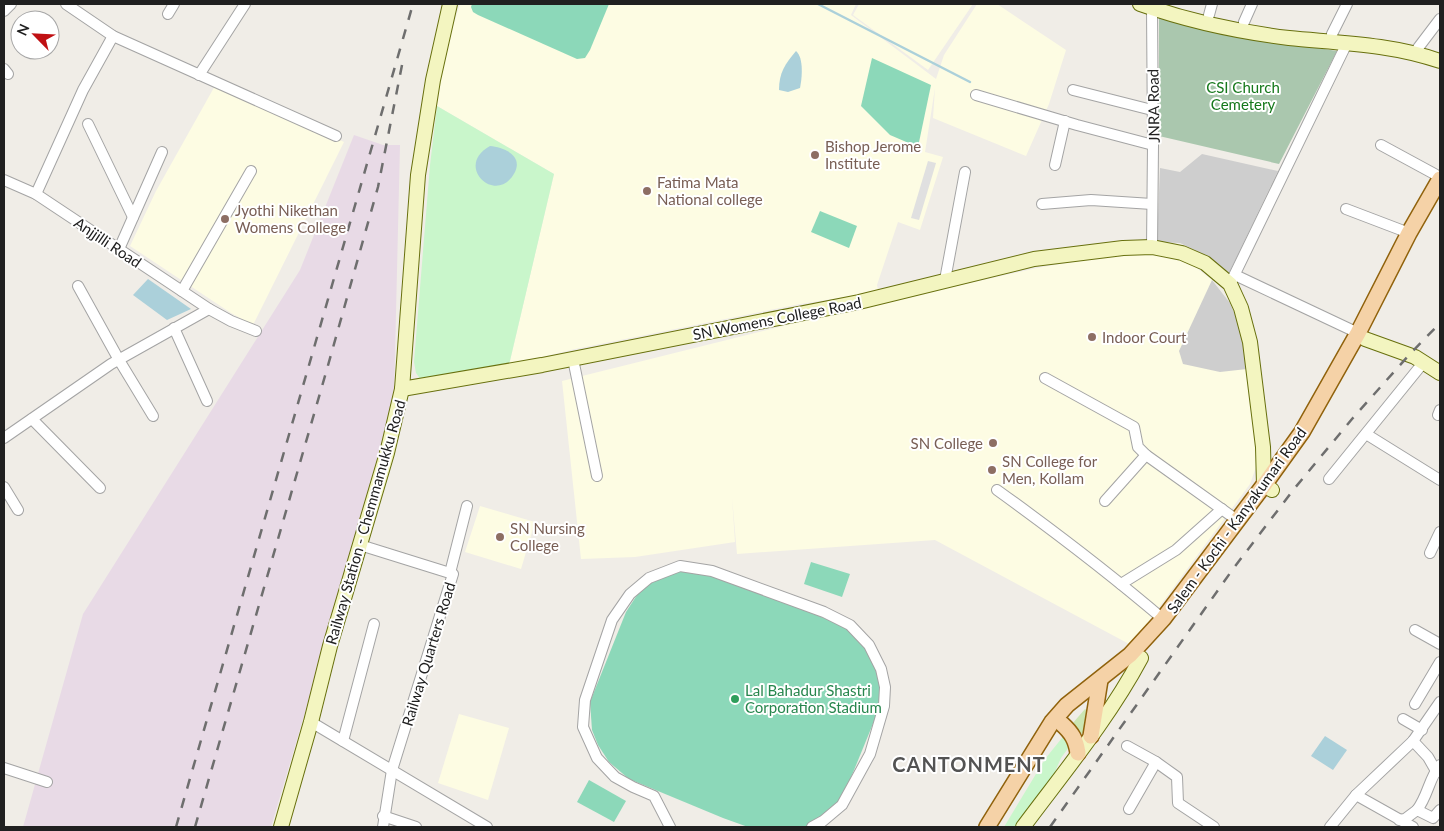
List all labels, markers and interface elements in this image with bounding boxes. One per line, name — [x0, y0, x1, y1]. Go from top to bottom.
north arrow — [10, 10, 60, 60]
text: N — [13, 21, 33, 38]
street label: JNRA Road — [1143, 69, 1163, 143]
park label: CSI Church Cemetery — [1206, 78, 1280, 113]
place label: Bishop Jerome Institute — [825, 137, 921, 172]
marker: Bishop Jerome Institute — [809, 149, 821, 161]
place label: Fatima Mata National college — [657, 173, 763, 208]
marker: Fatima Mata National college — [641, 185, 653, 197]
place label: Jyothi Nikethan Womens College — [235, 201, 346, 236]
street label: Anjjilli Road — [71, 213, 145, 271]
marker: Jyothi Nikethan Womens College — [219, 213, 231, 225]
street label: SN Womens College Road — [691, 293, 863, 343]
place label: Indoor Court — [1102, 328, 1187, 346]
marker: Indoor Court — [1086, 331, 1098, 343]
street label: Railway Station - Chemmamukku Road — [321, 398, 409, 646]
street label: Salem - Kochi - Kanyakumari Road — [1163, 424, 1309, 616]
place label: SN College — [911, 434, 983, 452]
marker: SN College — [987, 437, 999, 449]
place label: SN College for Men, Kollam — [1002, 452, 1098, 487]
marker: SN College for Men, Kollam — [986, 464, 998, 476]
place label: SN Nursing College — [510, 519, 585, 554]
marker: SN Nursing College — [494, 531, 506, 543]
street label: Railway Quarters Road — [398, 580, 458, 728]
place label: Lal Bahadur Shastri Corporation Stadium — [745, 681, 882, 716]
marker: Lal Bahadur Shastri Corporation Stadium — [729, 693, 741, 705]
district label: CANTONMENT — [892, 752, 1046, 776]

